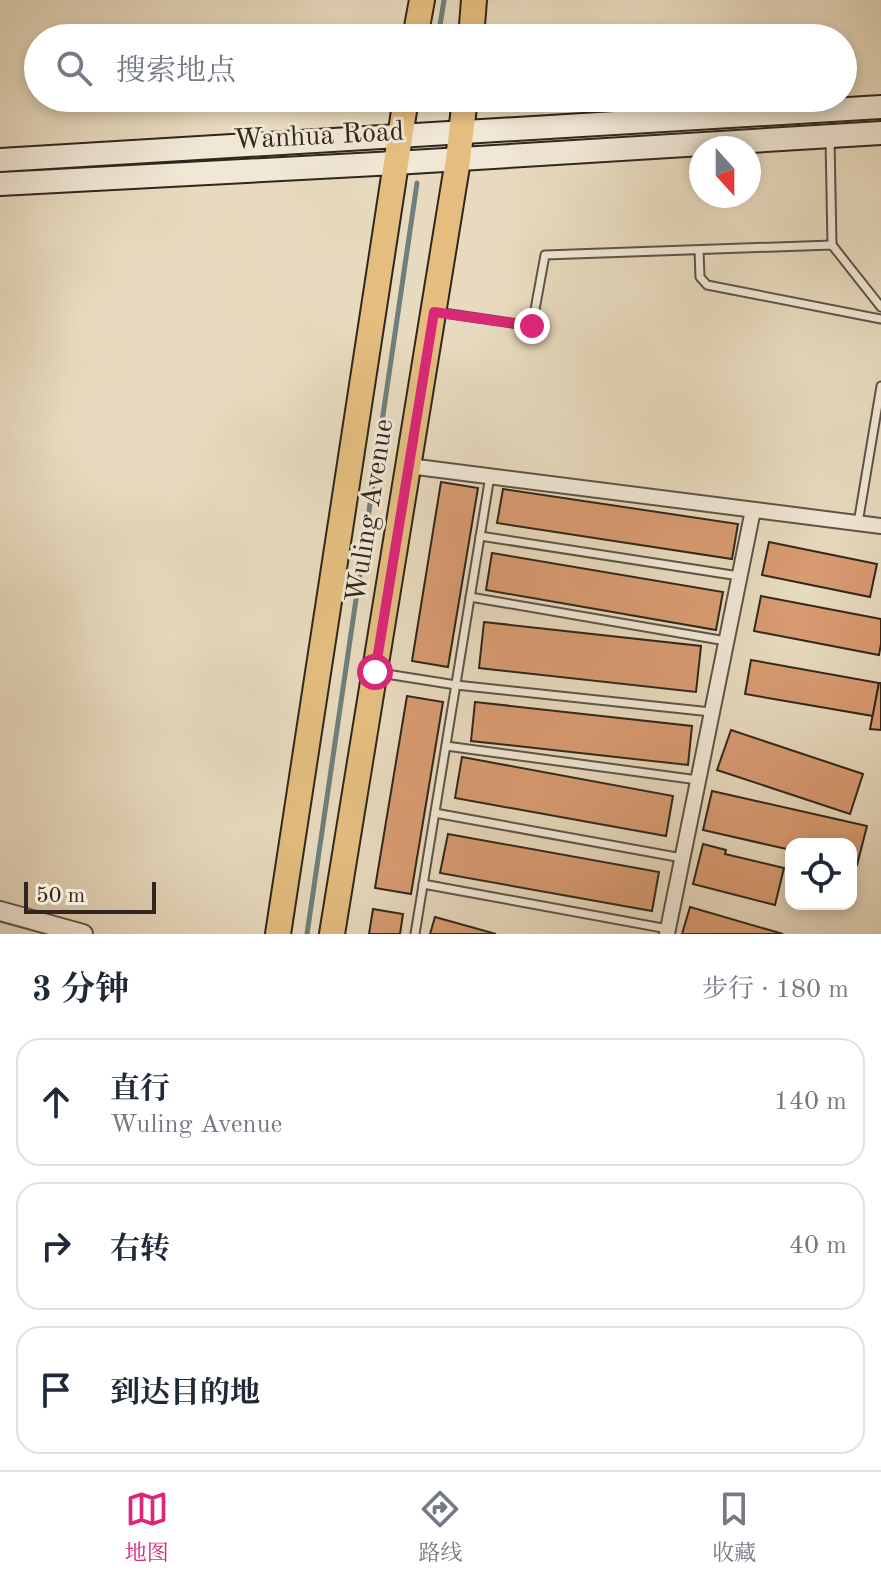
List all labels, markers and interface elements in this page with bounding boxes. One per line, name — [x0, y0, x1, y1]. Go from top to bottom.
search box — [24, 24, 857, 112]
icon: search — [52, 46, 96, 90]
text: 搜索地点 — [116, 57, 236, 87]
street label: Wanhua Road — [233, 119, 405, 155]
north arrow — [689, 136, 761, 208]
route end — [514, 308, 550, 344]
street label: Wuling Avenue — [343, 417, 399, 605]
route start — [357, 654, 393, 690]
map controls — [785, 838, 857, 910]
button: locate — [785, 838, 857, 910]
scale bar — [24, 878, 156, 914]
text: 50 m — [36, 885, 85, 907]
text: 3 分钟 — [32, 974, 129, 1008]
text: 步行 · 180 m — [702, 977, 849, 1003]
text: 直行 — [110, 1075, 170, 1105]
icon: ahead — [34, 1080, 78, 1124]
text: 140 m — [774, 1089, 847, 1115]
text: Wuling Avenue — [110, 1112, 282, 1138]
icon: right — [34, 1224, 78, 1268]
text: 40 m — [789, 1233, 847, 1259]
text: 右转 — [110, 1235, 170, 1265]
icon: arrive — [34, 1368, 78, 1412]
text: 到达目的地 — [110, 1379, 260, 1409]
tab: 地图 — [125, 1487, 169, 1568]
tab: 路线 — [418, 1487, 462, 1568]
tab: 收藏 — [712, 1487, 756, 1568]

